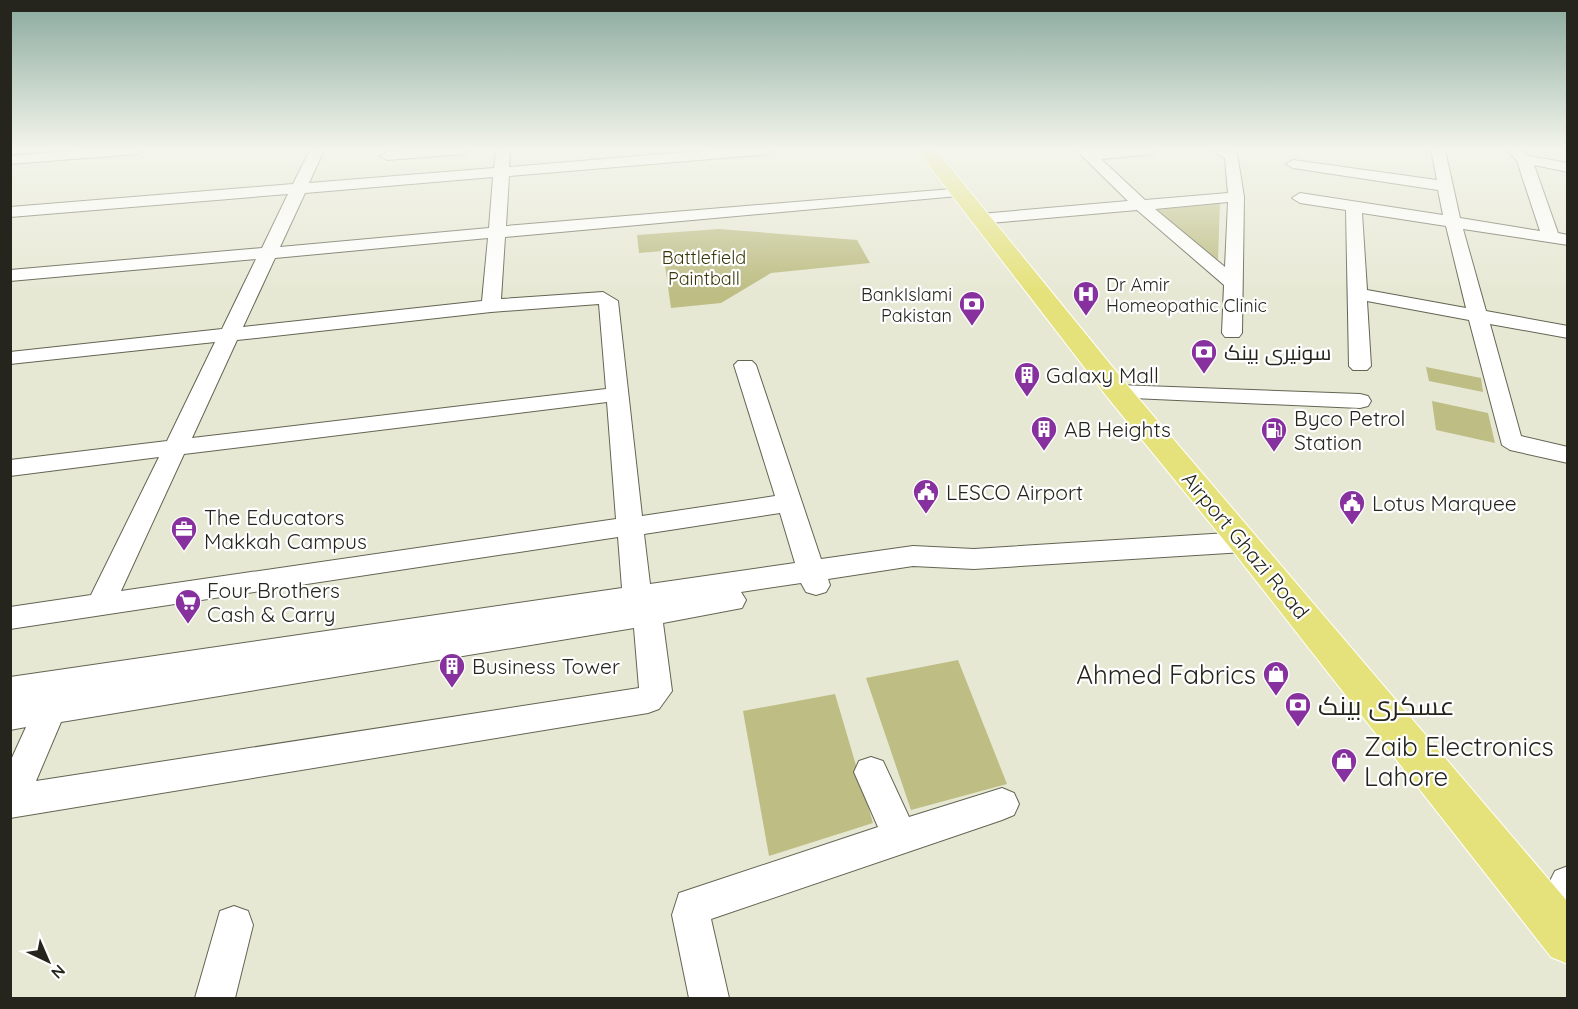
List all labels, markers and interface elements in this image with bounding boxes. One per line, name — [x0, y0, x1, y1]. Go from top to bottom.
park label: Battlefield Paintball — [662, 246, 746, 290]
place label: Dr Amir Homeopathic Clinic — [1106, 273, 1267, 317]
hospital icon: Dr Amir Homeopathic Clinic — [1071, 279, 1101, 317]
place label: BankIslami Pakistan — [861, 283, 952, 327]
bank icon: BankIslami Pakistan — [957, 289, 987, 327]
bank icon: سونیری بینک — [1189, 337, 1219, 375]
place label: سونیری بینک — [1224, 339, 1331, 366]
building icon: Galaxy Mall — [1012, 360, 1042, 398]
place label: Galaxy Mall — [1046, 362, 1159, 388]
place label: Byco Petrol Station — [1294, 405, 1405, 455]
building icon: AB Heights — [1029, 414, 1059, 452]
fuel station icon: Byco Petrol Station — [1259, 415, 1289, 453]
place label: AB Heights — [1064, 416, 1171, 442]
street label: Airport Ghazi Road — [1177, 466, 1315, 624]
public building icon: LESCO Airport — [911, 477, 941, 515]
place label: LESCO Airport — [946, 479, 1083, 505]
public building icon: Lotus Marquee — [1337, 488, 1367, 526]
place label: Lotus Marquee — [1372, 490, 1517, 516]
place label: The Educators Makkah Campus — [204, 504, 367, 554]
office icon: The Educators Makkah Campus — [169, 514, 199, 552]
place label: Four Brothers Cash & Carry — [207, 577, 340, 627]
supermarket icon: Four Brothers Cash & Carry — [173, 587, 203, 625]
building icon: Business Tower — [437, 651, 467, 689]
place label: Business Tower — [472, 653, 620, 679]
place label: Ahmed Fabrics — [1076, 658, 1256, 691]
shop icon: Ahmed Fabrics — [1261, 659, 1291, 697]
place label: عسکری بینک — [1318, 689, 1455, 722]
bank icon: عسکری بینک — [1283, 690, 1313, 728]
place label: Zaib Electronics Lahore — [1364, 730, 1554, 793]
shop icon: Zaib Electronics Lahore — [1329, 746, 1359, 784]
north arrow — [18, 931, 78, 991]
text: N — [47, 961, 70, 983]

